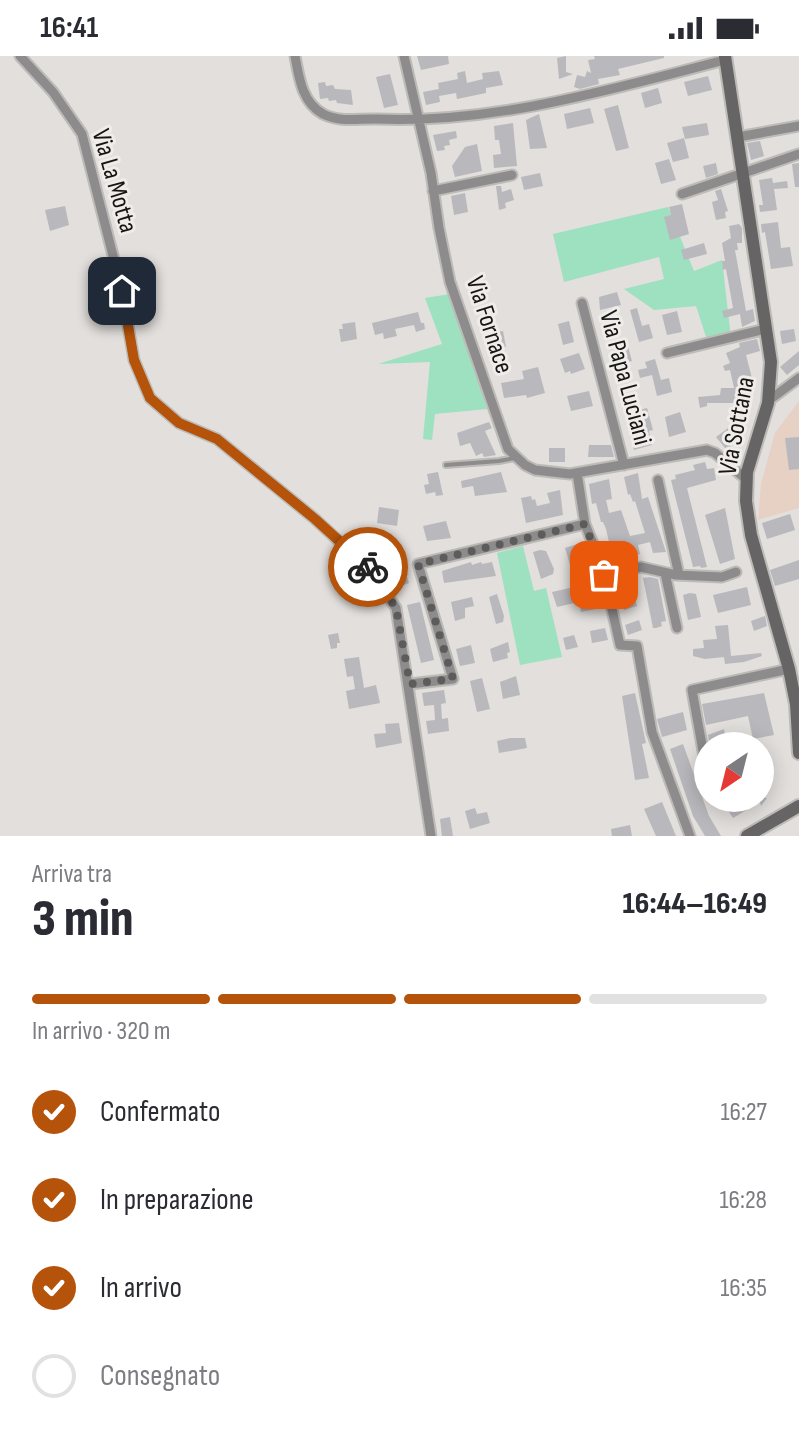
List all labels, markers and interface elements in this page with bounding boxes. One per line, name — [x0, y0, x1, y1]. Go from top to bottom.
text: 16:41 — [40, 10, 98, 46]
street label: Via La Motta — [84, 126, 144, 236]
pin — [88, 257, 156, 325]
icon: home — [100, 269, 144, 313]
street label: Via Fornace — [459, 273, 519, 377]
street label: Via Papa Luciani — [592, 307, 658, 449]
street label: Via Sottana — [712, 374, 762, 478]
courier — [328, 527, 408, 607]
pin — [570, 541, 638, 609]
icon: bike — [346, 545, 390, 589]
icon: bag — [582, 553, 626, 597]
north arrow — [694, 732, 774, 812]
map controls — [694, 732, 774, 812]
text: Arriva tra — [32, 859, 112, 890]
text: 16:44–16:49 — [623, 886, 767, 922]
text: 3 min — [32, 888, 134, 951]
text: In arrivo · 320 m — [32, 1016, 170, 1047]
icon: check — [32, 1090, 76, 1134]
text: Confermato — [100, 1094, 220, 1130]
text: 16:27 — [720, 1097, 767, 1128]
icon: check — [32, 1178, 76, 1222]
text: In preparazione — [100, 1182, 254, 1218]
text: 16:28 — [719, 1185, 767, 1216]
icon: check — [32, 1266, 76, 1310]
text: In arrivo — [100, 1270, 182, 1306]
text: 16:35 — [720, 1273, 767, 1304]
text: Consegnato — [100, 1358, 220, 1394]

